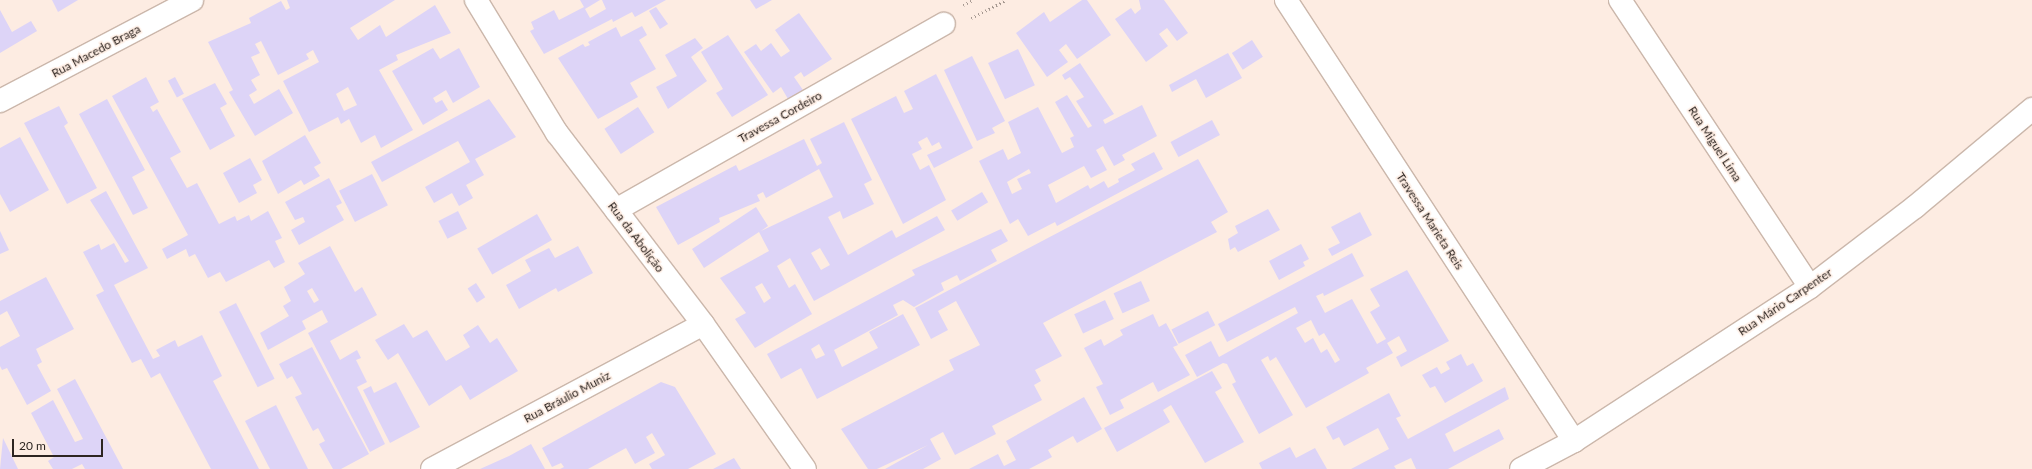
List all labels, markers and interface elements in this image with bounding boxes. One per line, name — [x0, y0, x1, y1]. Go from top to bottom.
street label: Rua Macedo Braga — [49, 22, 143, 80]
street label: Travessa Cordeiro — [736, 88, 824, 146]
street label: Rua Miguel Lima — [1685, 104, 1745, 184]
street label: Travessa Marieta Reis — [1393, 170, 1467, 272]
street label: Rua da Abolição — [605, 199, 667, 275]
street label: Rua Mário Carpenter — [1735, 265, 1835, 339]
street label: Rua Bráulio Muniz — [521, 368, 613, 426]
scale bar — [14, 431, 105, 457]
text: 20 m — [19, 438, 46, 453]

